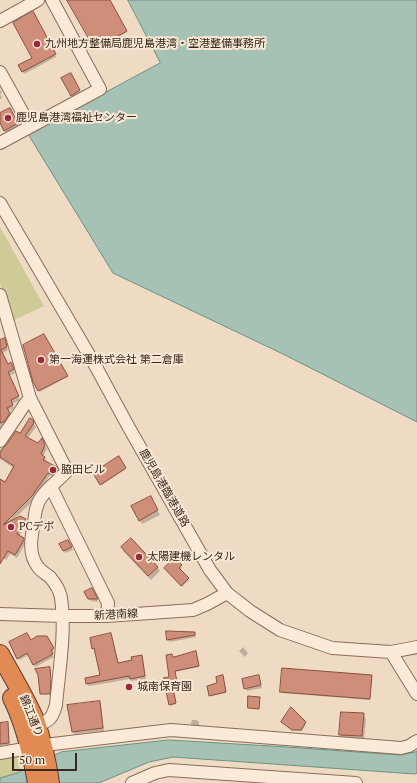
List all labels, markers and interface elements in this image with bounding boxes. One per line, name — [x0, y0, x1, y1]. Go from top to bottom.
place label: 九州地方整備局鹿児島港湾・空港整備事務所 — [45, 37, 265, 51]
marker: 九州地方整備局鹿児島港湾・空港整備事務所 — [32, 39, 42, 49]
place label: 鹿児島港湾福祉センター — [16, 111, 137, 125]
marker: 鹿児島港湾福祉センター — [3, 113, 13, 123]
place label: 第一海運株式会社 第二倉庫 — [49, 353, 184, 367]
marker: 第一海運株式会社 第二倉庫 — [36, 355, 46, 365]
street label: 鹿児島港臨港道路 — [136, 447, 192, 529]
place label: 脇田ビル — [61, 463, 105, 477]
marker: 脇田ビル — [48, 465, 58, 475]
place label: PCデポ — [19, 520, 54, 534]
marker: PCデポ — [6, 522, 16, 532]
place label: 太陽建機レンタル — [147, 550, 235, 564]
marker: 太陽建機レンタル — [134, 552, 144, 562]
street label: 新港南線 — [94, 607, 138, 623]
place label: 城南保育園 — [137, 680, 192, 694]
marker: 城南保育園 — [124, 682, 134, 692]
street label: 錦江通り — [17, 693, 45, 739]
scale bar — [14, 745, 79, 771]
text: 50 m — [19, 752, 45, 767]

